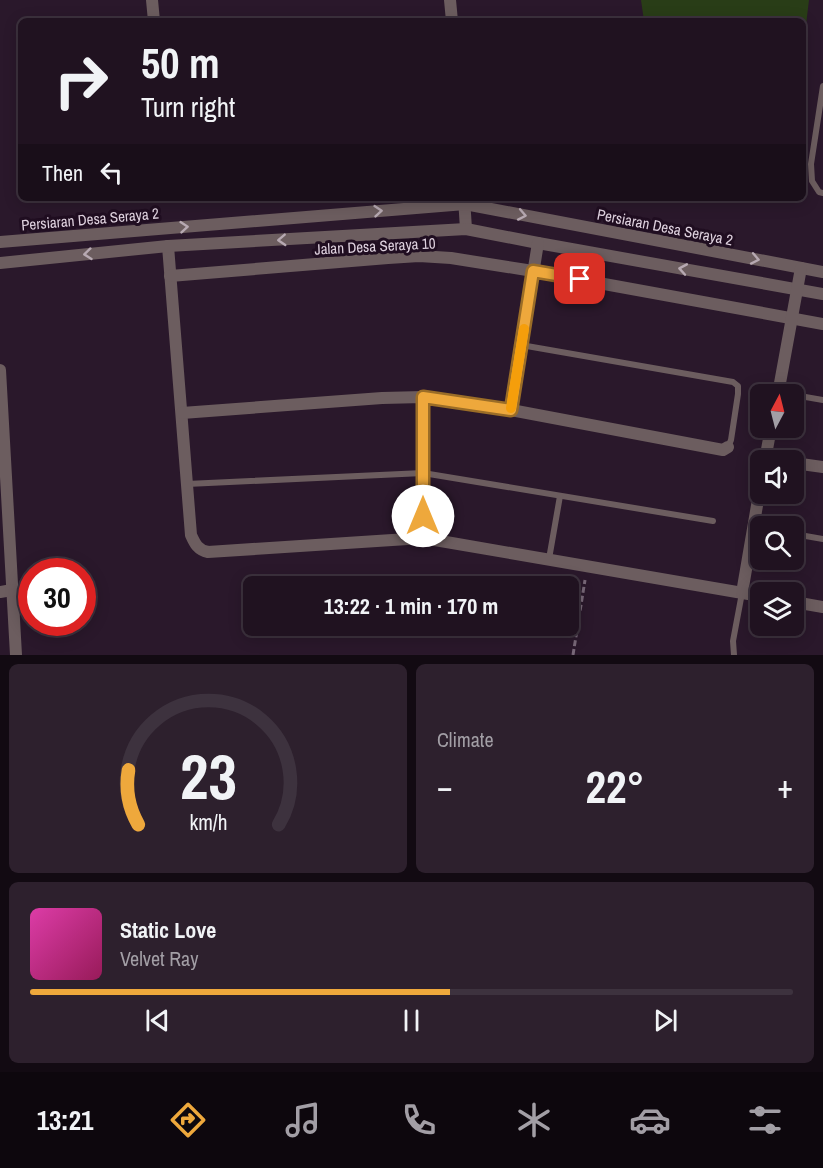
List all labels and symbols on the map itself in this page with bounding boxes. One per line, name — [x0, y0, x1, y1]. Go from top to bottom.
street label: Persiaran Desa Seraya 2 — [20, 203, 160, 235]
street label: Persiaran Desa Seraya 2 — [595, 204, 735, 251]
one-way arrow — [374, 205, 383, 218]
one-way arrow — [517, 208, 527, 221]
one-way arrow — [179, 221, 188, 234]
street label: Jalan Desa Seraya 10 — [314, 232, 436, 260]
one-way arrow — [278, 233, 287, 246]
one-way arrow — [83, 247, 92, 260]
one-way arrow — [750, 252, 760, 265]
pin — [554, 253, 605, 304]
one-way arrow — [678, 263, 688, 276]
north arrow — [750, 384, 804, 438]
position arrow — [391, 484, 455, 548]
speed limit sign: 30 — [18, 558, 96, 636]

